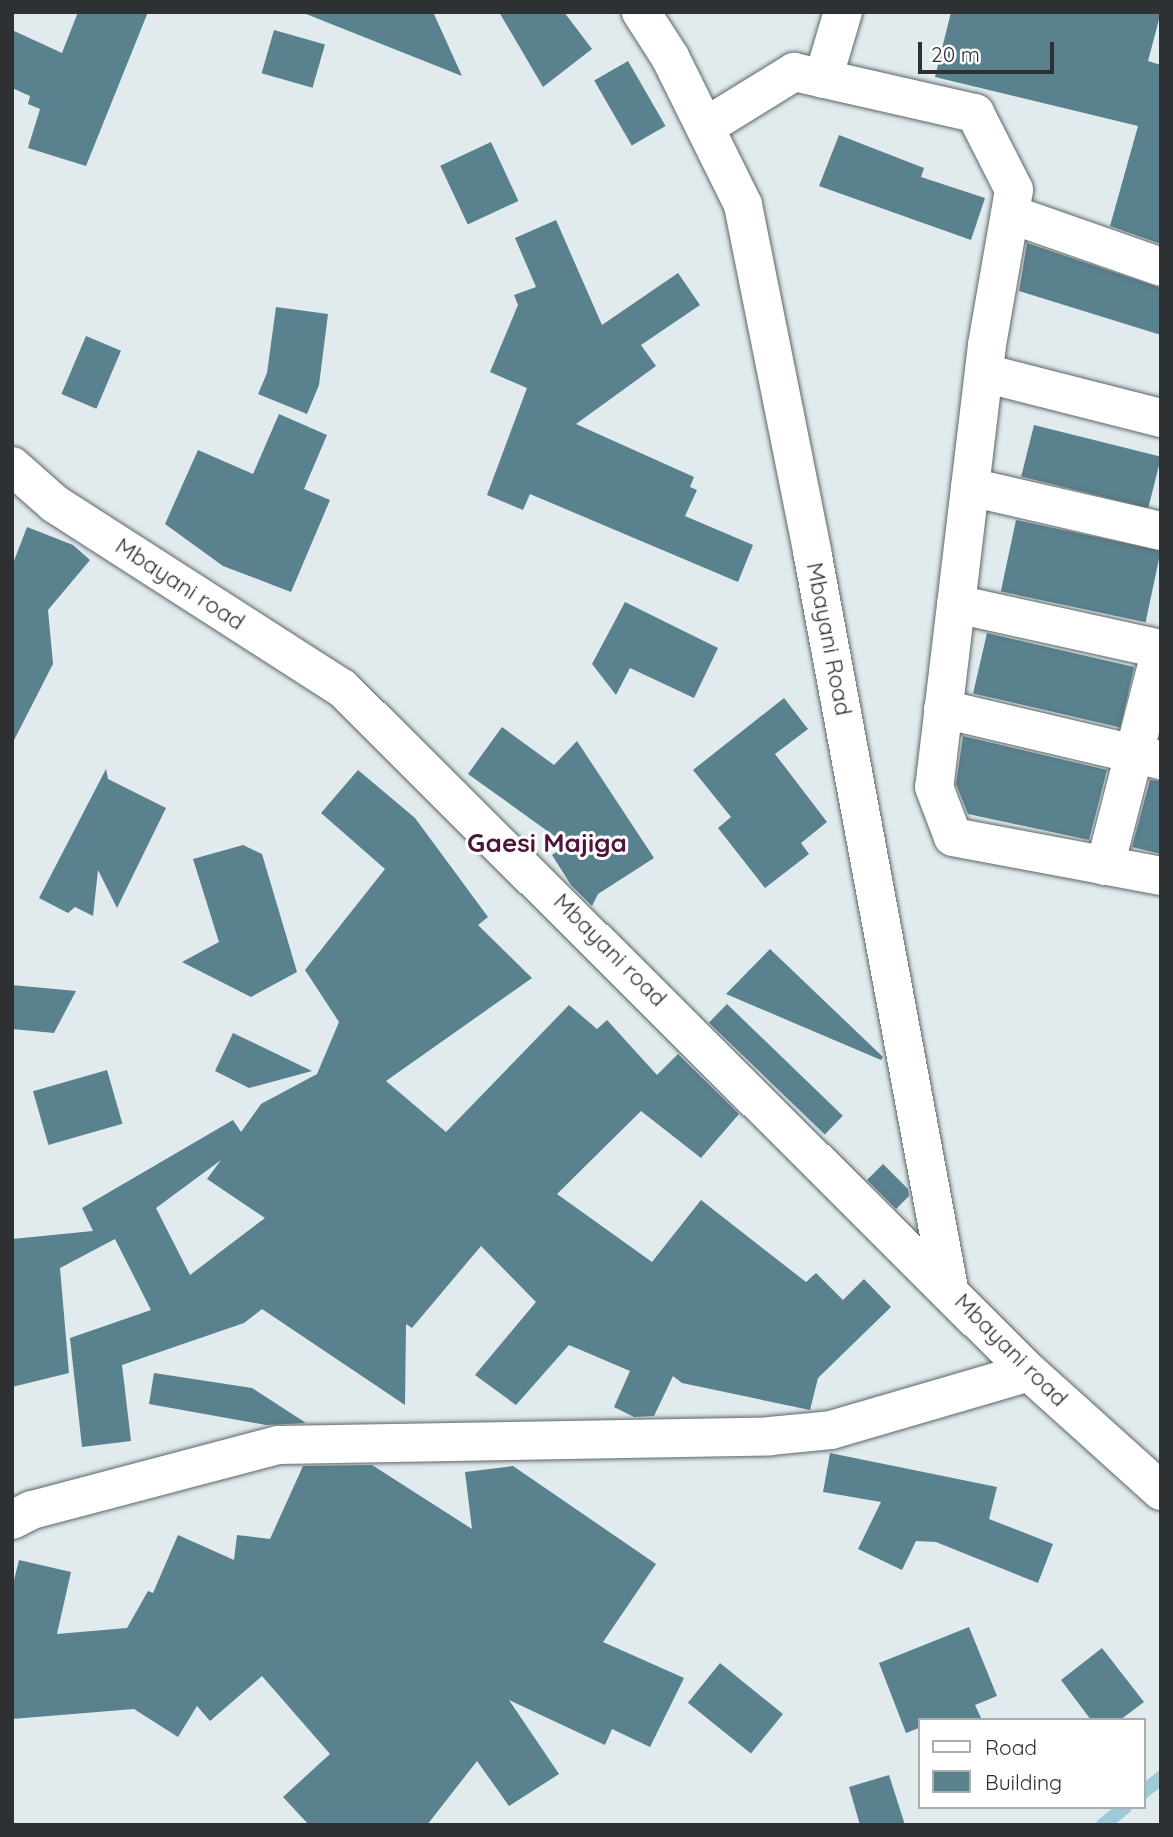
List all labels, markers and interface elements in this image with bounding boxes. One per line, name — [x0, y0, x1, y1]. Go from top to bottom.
scale bar — [921, 28, 1058, 72]
text: 20 m — [931, 41, 980, 67]
street label: Mbayani road — [110, 532, 250, 636]
street label: Mbayani Road — [801, 560, 857, 718]
district label: Gaesi Majiga — [467, 827, 627, 859]
street label: Mbayani road — [548, 888, 672, 1012]
street label: Mbayani road — [949, 1288, 1073, 1412]
legend — [918, 1718, 1145, 1809]
text: Road — [985, 1734, 1037, 1760]
text: Building — [985, 1769, 1062, 1795]

